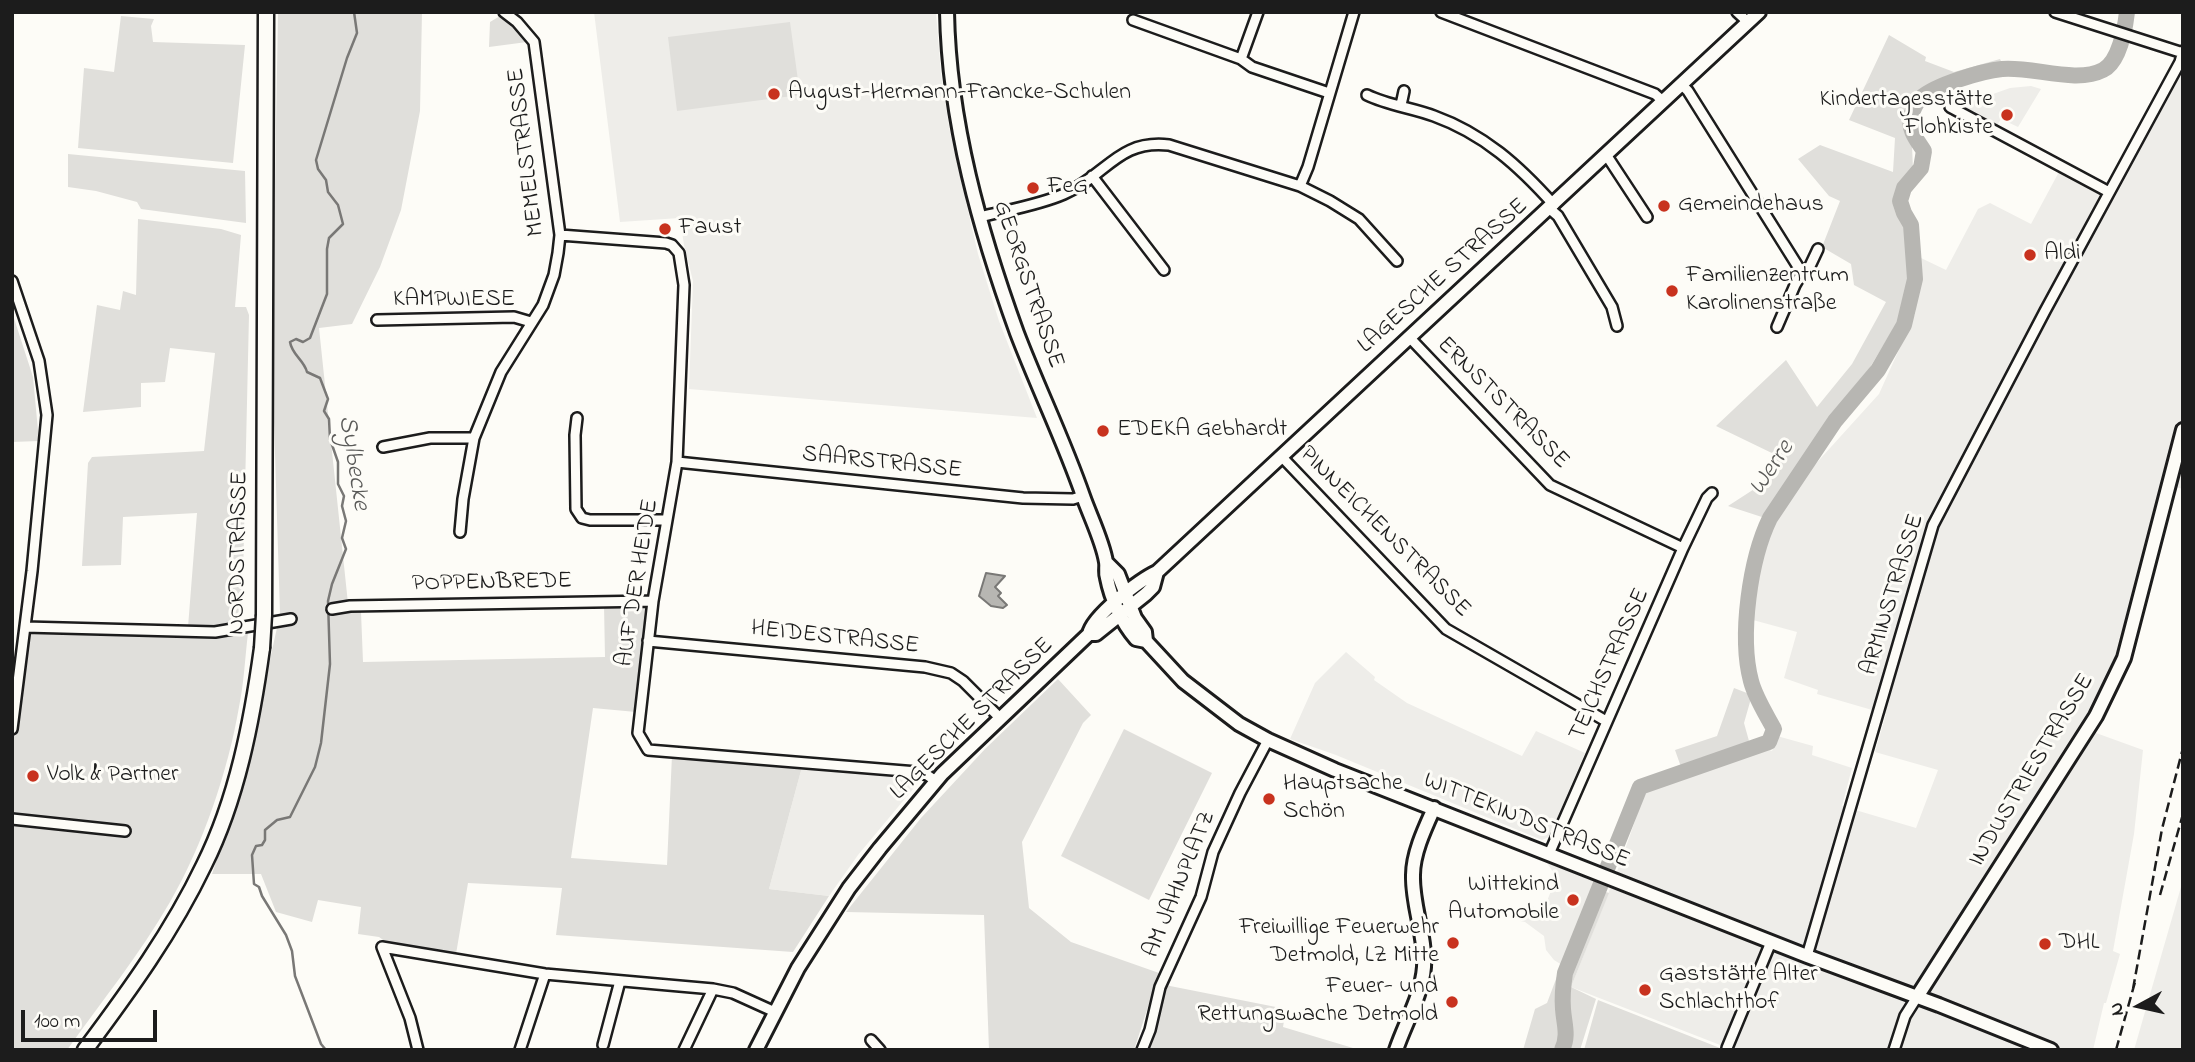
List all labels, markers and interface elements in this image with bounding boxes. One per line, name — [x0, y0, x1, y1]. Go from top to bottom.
street label: MEMELSTRASSE — [503, 66, 553, 238]
place label: August-Hermann-Francke-Schulen — [788, 80, 1131, 108]
marker: August-Hermann-Francke-Schulen — [766, 86, 782, 102]
place label: Kindertagesstätte Flohkiste — [1819, 87, 1993, 143]
marker: Kindertagesstätte Flohkiste — [1999, 107, 2015, 123]
place label: FeG — [1047, 174, 1088, 202]
marker: FeG — [1025, 180, 1041, 196]
place label: Gemeindehaus — [1678, 192, 1824, 220]
street label: LAGESCHE STRASSE — [1353, 193, 1535, 361]
street label: GEORGSTRASSE — [985, 198, 1069, 372]
marker: Gemeindehaus — [1656, 198, 1672, 214]
place label: Faust — [679, 215, 741, 243]
marker: Faust — [657, 221, 673, 237]
place label: Aldi — [2044, 241, 2081, 269]
marker: Aldi — [2022, 247, 2038, 263]
place label: Familienzentrum Karolinenstraße — [1686, 263, 1849, 319]
marker: Familienzentrum Karolinenstraße — [1664, 283, 1680, 299]
street label: KAMPWIESE — [393, 287, 515, 315]
street label: ERNSTSTRASSE — [1430, 332, 1574, 476]
water label: Sylbecke — [329, 413, 375, 513]
place label: EDEKA Gebhardt — [1117, 417, 1287, 445]
marker: EDEKA Gebhardt — [1095, 423, 1111, 439]
water label: Werre — [1743, 436, 1803, 502]
street label: SAARSTRASSE — [801, 441, 963, 487]
street label: PINNEICHENSTRASSE — [1292, 441, 1476, 625]
street label: NORDSTRASSE — [224, 471, 256, 635]
street label: AUF DER HEIDE — [612, 497, 666, 669]
street label: ARMINSTRASSE — [1856, 511, 1932, 679]
street label: POPPENBREDE — [412, 568, 572, 600]
street label: TEICHSTRASSE — [1565, 584, 1657, 746]
street label: HEIDESTRASSE — [750, 616, 920, 662]
street label: LAGESCHE STRASSE — [885, 632, 1061, 808]
street label: INDUSTRIESTRASSE — [1964, 669, 2102, 873]
place label: Volk & Partner — [47, 762, 178, 790]
street label: WITTEKINDSTRASSE — [1419, 767, 1633, 877]
marker: Volk & Partner — [25, 768, 41, 784]
place label: Hauptsache Schön — [1283, 771, 1403, 827]
marker: Hauptsache Schön — [1261, 791, 1277, 807]
street label: AM JAHNPLATZ — [1139, 808, 1223, 962]
place label: Wittekind Automobile — [1448, 872, 1559, 928]
marker: Wittekind Automobile — [1565, 892, 1581, 908]
place label: Freiwillige Feuerwehr Detmold, LZ Mitte — [1239, 915, 1439, 971]
place label: DHL — [2059, 930, 2099, 958]
marker: Freiwillige Feuerwehr Detmold, LZ Mitte — [1445, 935, 1461, 951]
marker: DHL — [2037, 936, 2053, 952]
place label: Gaststätte Alter Schlachthof — [1659, 962, 1818, 1018]
north arrow — [2104, 971, 2174, 1041]
place label: Feuer- und Rettungswache Detmold — [1197, 974, 1438, 1030]
marker: Gaststätte Alter Schlachthof — [1637, 982, 1653, 998]
marker: Feuer- und Rettungswache Detmold — [1444, 994, 1460, 1010]
scale bar — [24, 996, 161, 1040]
text: N — [2103, 1001, 2132, 1017]
text: 100 m — [34, 1007, 80, 1037]

